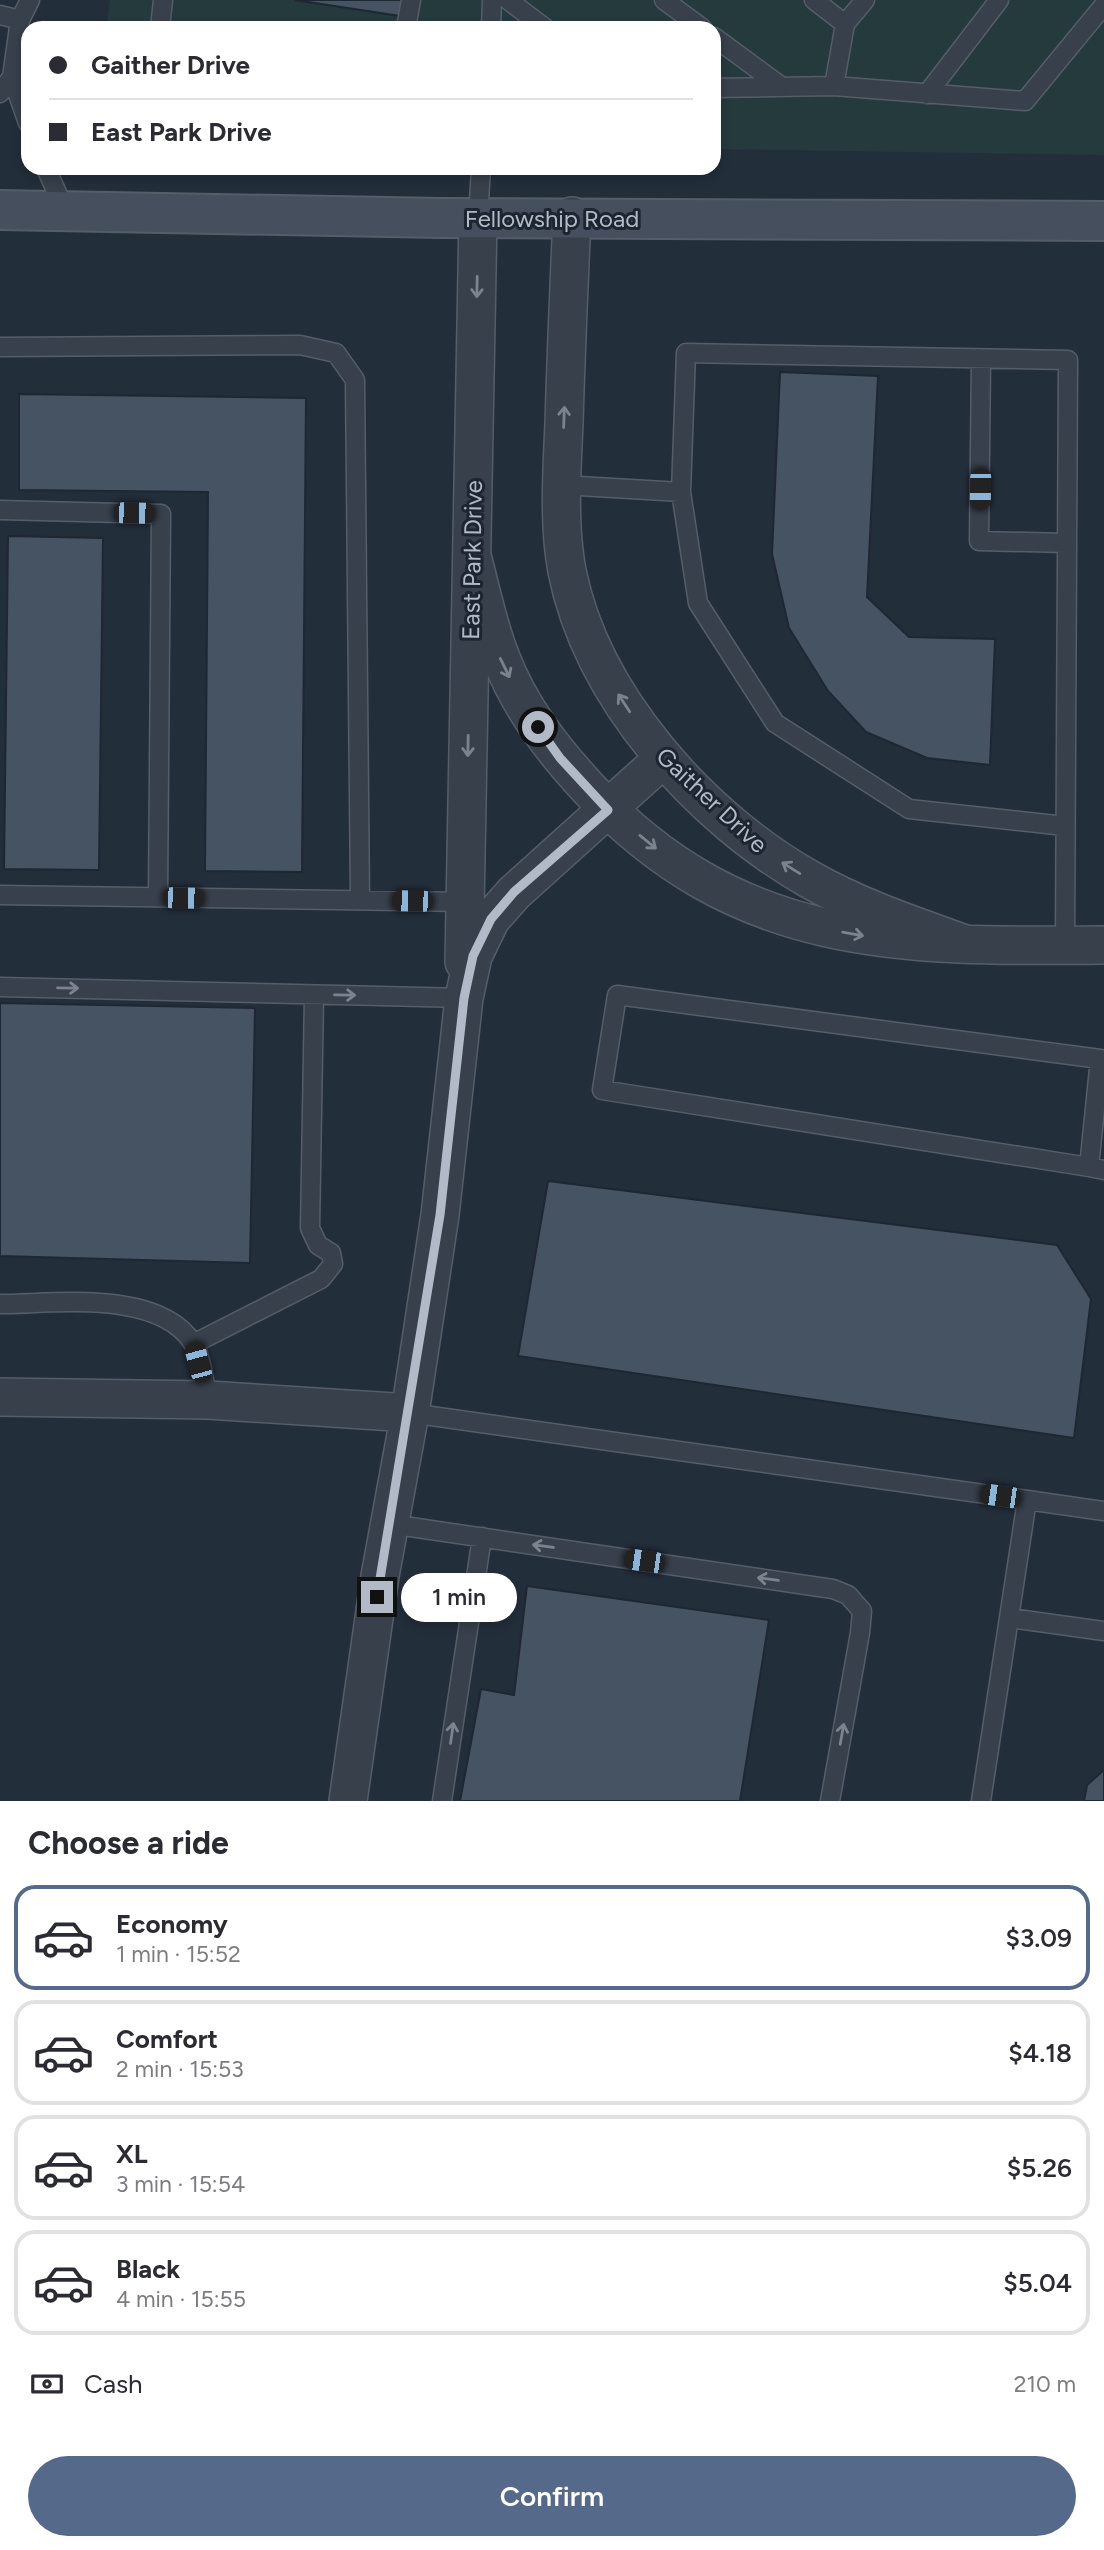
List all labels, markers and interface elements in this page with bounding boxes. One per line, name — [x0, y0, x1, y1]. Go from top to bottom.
text: Gaither Drive — [91, 49, 250, 81]
text: East Park Drive — [91, 116, 272, 148]
street label: Fellowship Road — [465, 204, 639, 233]
one-way arrow — [470, 275, 484, 298]
one-way arrow — [558, 406, 571, 429]
car — [970, 468, 991, 510]
street label: East Park Drive — [456, 480, 488, 640]
car — [113, 502, 156, 524]
one-way arrow — [499, 657, 513, 678]
one-way arrow — [617, 693, 631, 713]
route start — [522, 711, 554, 743]
one-way arrow — [462, 735, 475, 758]
street label: Gaither Drive — [650, 741, 774, 859]
one-way arrow — [638, 834, 656, 850]
one-way arrow — [781, 860, 801, 874]
car — [162, 887, 205, 909]
car — [391, 890, 434, 912]
one-way arrow — [841, 928, 864, 942]
one-way arrow — [56, 982, 79, 995]
one-way arrow — [333, 989, 356, 1002]
car — [183, 1339, 214, 1385]
car — [978, 1483, 1023, 1509]
one-way arrow — [532, 1539, 555, 1552]
car — [622, 1548, 667, 1574]
callout: 1 min — [402, 1572, 517, 1622]
one-way arrow — [757, 1573, 780, 1586]
route end — [361, 1581, 393, 1613]
text: 1 min — [432, 1583, 486, 1611]
one-way arrow — [446, 1723, 459, 1745]
one-way arrow — [836, 1723, 850, 1746]
text: Choose a ride — [28, 1824, 229, 1862]
icon: car — [32, 1906, 95, 1969]
text: Economy — [116, 1908, 228, 1940]
text: $3.09 — [1005, 1922, 1072, 1954]
text: 1 min · 15:52 — [116, 1940, 241, 1968]
icon: car — [32, 2021, 95, 2084]
text: Comfort — [116, 2023, 218, 2055]
text: $4.18 — [1008, 2037, 1072, 2069]
text: 2 min · 15:53 — [116, 2055, 244, 2083]
icon: car — [32, 2136, 95, 2199]
text: XL — [116, 2138, 148, 2170]
text: $5.26 — [1007, 2152, 1072, 2184]
text: 3 min · 15:54 — [116, 2170, 245, 2198]
icon: car — [32, 2251, 95, 2314]
text: Black — [116, 2253, 180, 2285]
text: $5.04 — [1003, 2267, 1072, 2299]
text: 4 min · 15:55 — [116, 2285, 246, 2313]
icon: cash — [28, 2365, 66, 2403]
text: Cash — [84, 2368, 143, 2400]
text: 210 m — [1014, 2370, 1076, 2398]
button: Confirm — [28, 2456, 1076, 2536]

